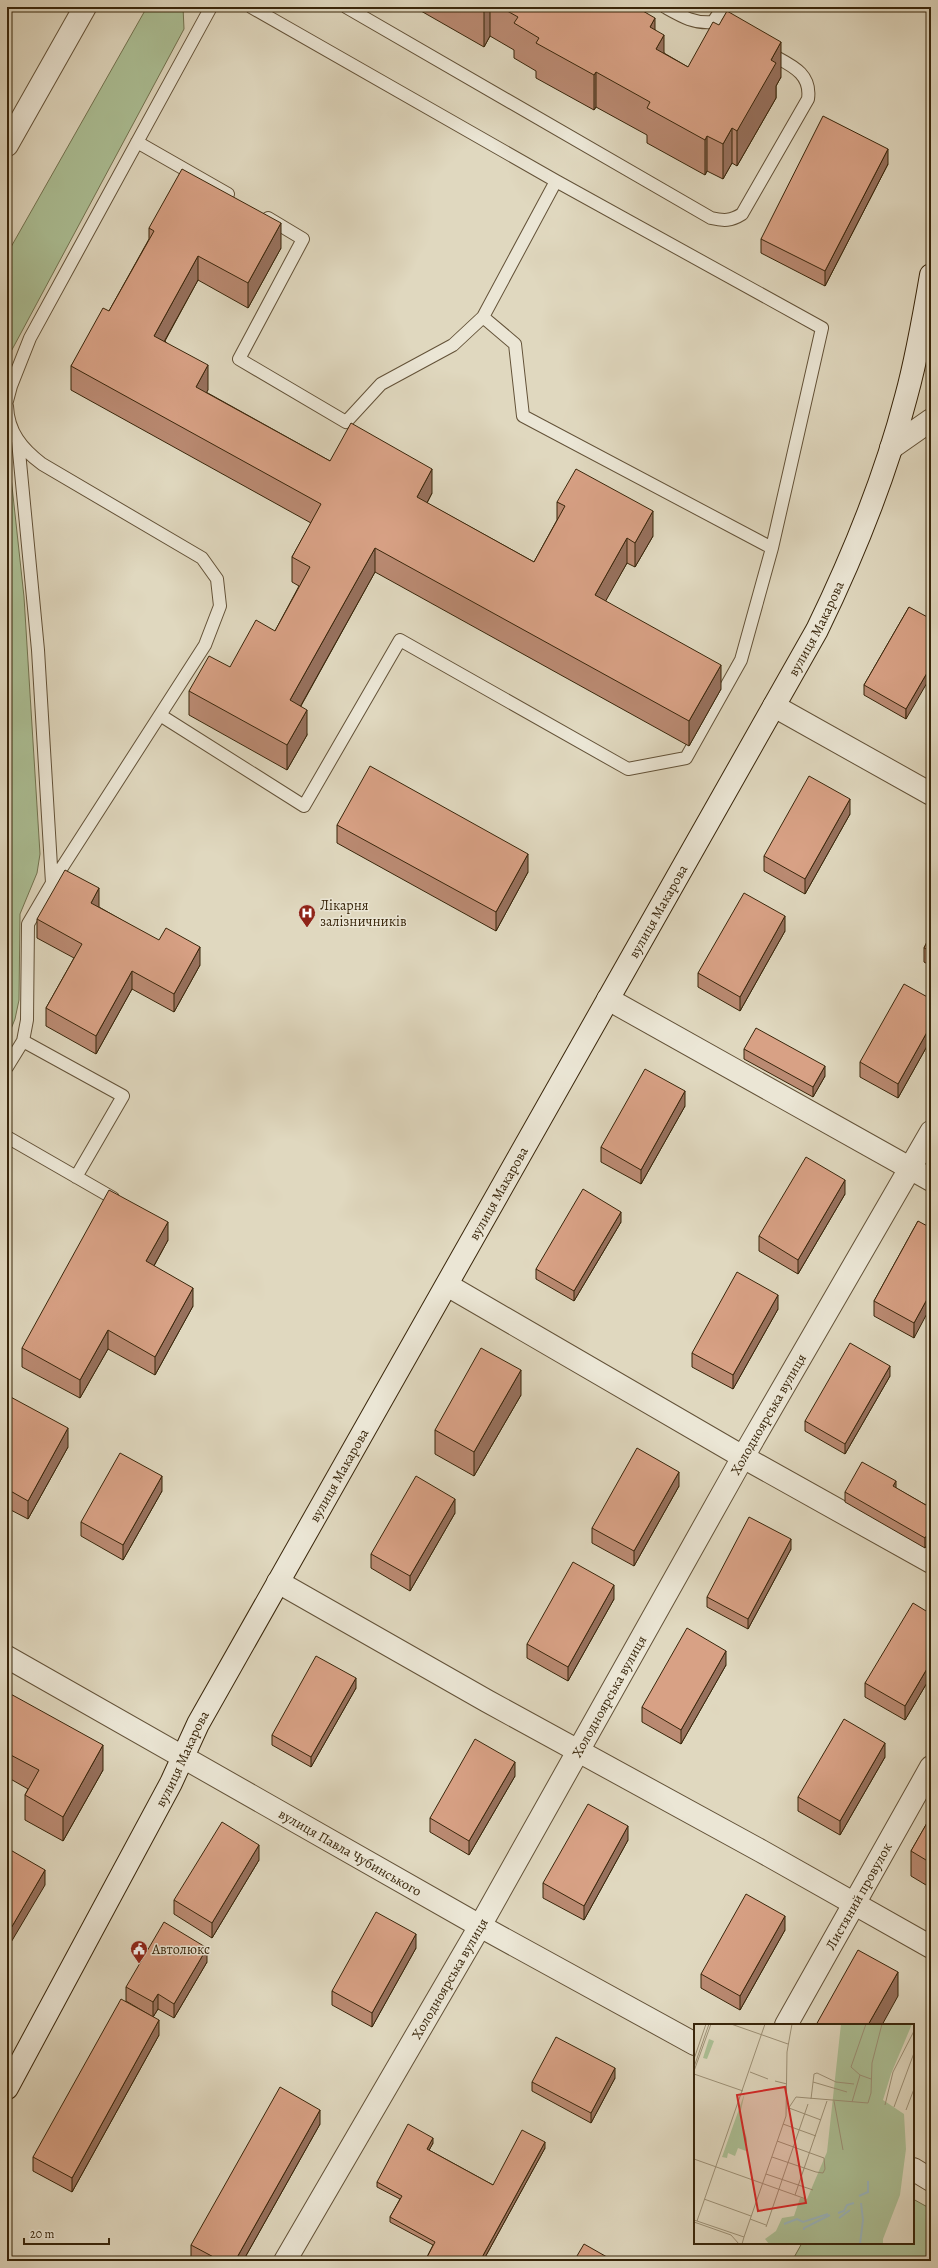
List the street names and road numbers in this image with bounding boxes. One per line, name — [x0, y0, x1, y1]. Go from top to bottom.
street label: вулиця Макарова — [783, 577, 848, 680]
street label: вулиця Макарова — [624, 861, 692, 962]
street label: вулиця Макарова — [464, 1143, 533, 1244]
street label: Холодноярська вулиця — [725, 1350, 811, 1478]
street label: вулиця Макарова — [305, 1425, 373, 1526]
street label: Холодноярська вулиця — [567, 1632, 651, 1761]
street label: вулиця Макарова — [150, 1706, 214, 1810]
street label: вулиця Павла Чубинського — [275, 1804, 425, 1901]
street label: Листяний провулок — [821, 1839, 896, 1953]
street label: Холодноярська вулиця — [407, 1914, 492, 2042]

